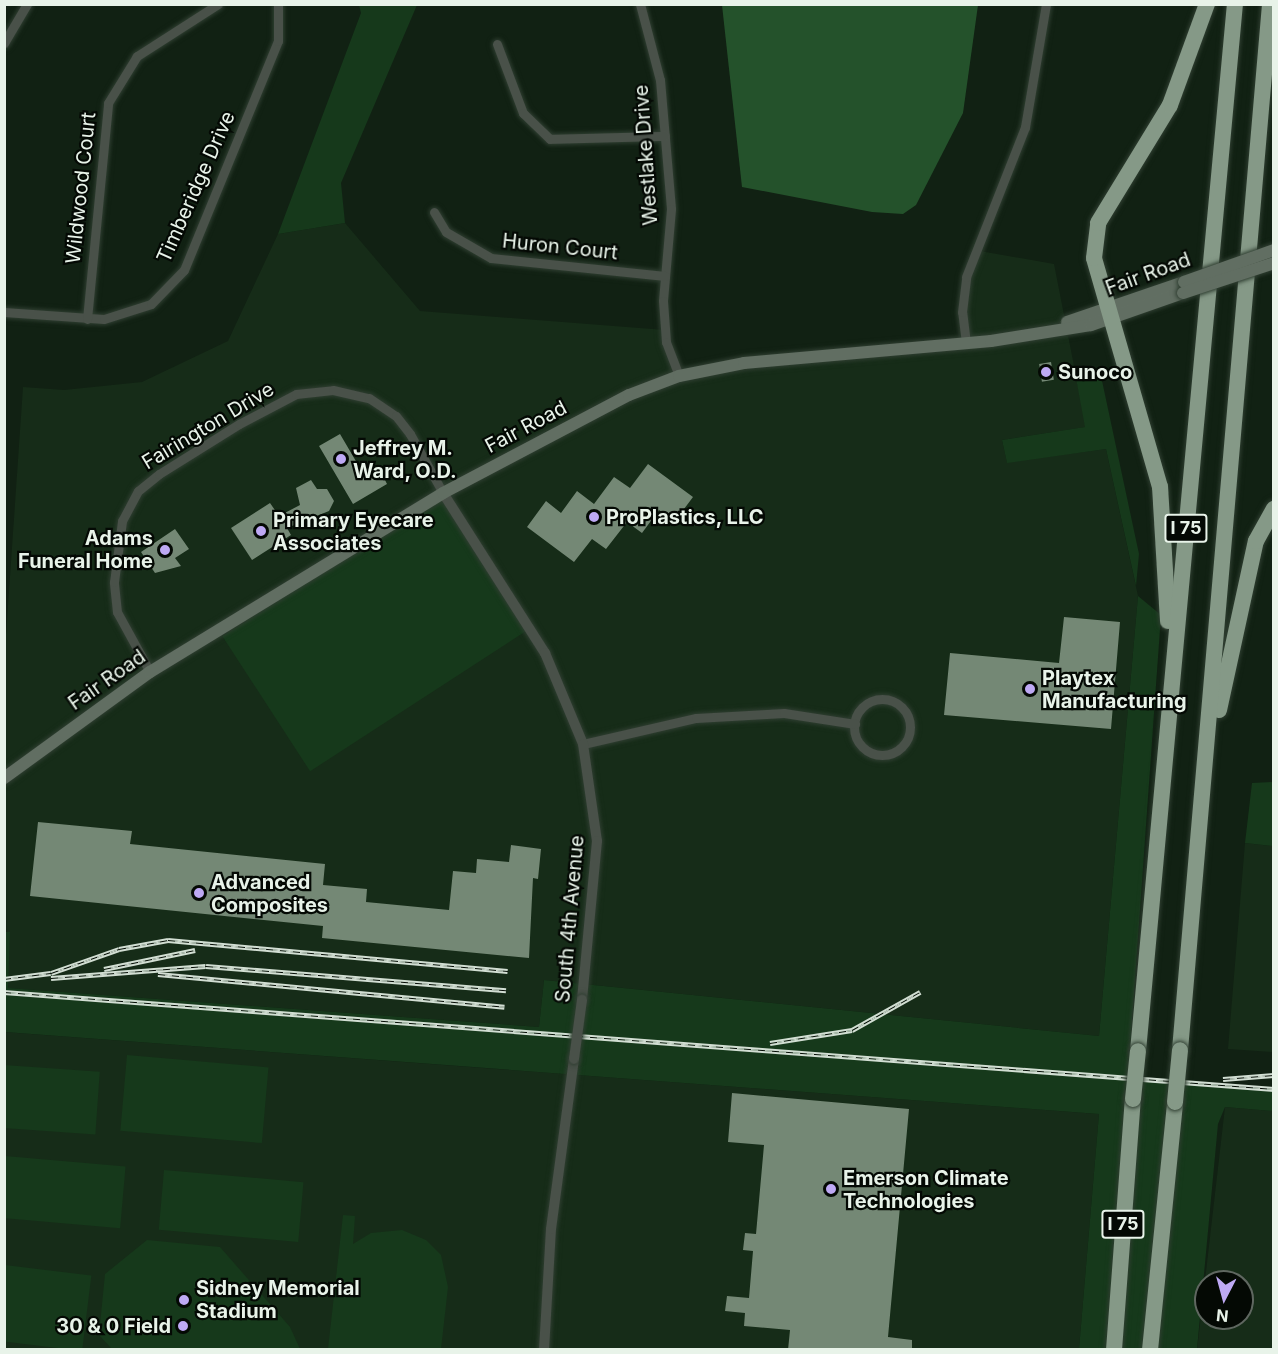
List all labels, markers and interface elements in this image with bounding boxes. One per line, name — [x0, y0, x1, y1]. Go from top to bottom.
street label: Westlake Drive — [629, 84, 663, 226]
street label: Timberidge Drive — [152, 108, 240, 266]
street label: Wildwood Court — [61, 111, 101, 265]
street label: Huron Court — [501, 229, 619, 265]
street label: Fair Road — [1102, 248, 1194, 300]
place label: Sunoco — [1058, 360, 1132, 384]
marker: Sunoco — [1039, 365, 1053, 379]
street label: Fairington Drive — [138, 377, 278, 475]
street label: Fair Road — [481, 396, 571, 458]
place label: Jeffrey M. Ward, O.D. — [353, 436, 457, 483]
marker: Jeffrey M. Ward, O.D. — [334, 452, 348, 466]
place label: ProPlastics, LLC — [606, 505, 764, 529]
place label: Primary Eyecare Associates — [273, 508, 434, 555]
marker: ProPlastics, LLC — [587, 510, 601, 524]
road number: I 75 — [1164, 513, 1208, 543]
marker: Primary Eyecare Associates — [254, 524, 268, 538]
place label: Adams Funeral Home — [18, 526, 153, 573]
marker: Adams Funeral Home — [158, 543, 172, 557]
street label: Fair Road — [64, 645, 150, 715]
place label: Playtex Manufacturing — [1042, 666, 1187, 713]
marker: Playtex Manufacturing — [1023, 682, 1037, 696]
street label: South 4th Avenue — [551, 834, 589, 1004]
place label: Advanced Composites — [211, 870, 328, 917]
marker: Advanced Composites — [192, 886, 206, 900]
place label: Emerson Climate Technologies — [843, 1166, 1009, 1213]
marker: Emerson Climate Technologies — [824, 1182, 838, 1196]
road number: I 75 — [1100, 1209, 1146, 1239]
north arrow — [1194, 1270, 1254, 1330]
place label: Sidney Memorial Stadium — [196, 1276, 360, 1323]
marker: Sidney Memorial Stadium — [177, 1293, 191, 1307]
text: N — [1215, 1305, 1229, 1326]
place label: 30 & 0 Field — [56, 1314, 171, 1338]
marker: 30 & 0 Field — [176, 1319, 190, 1333]

